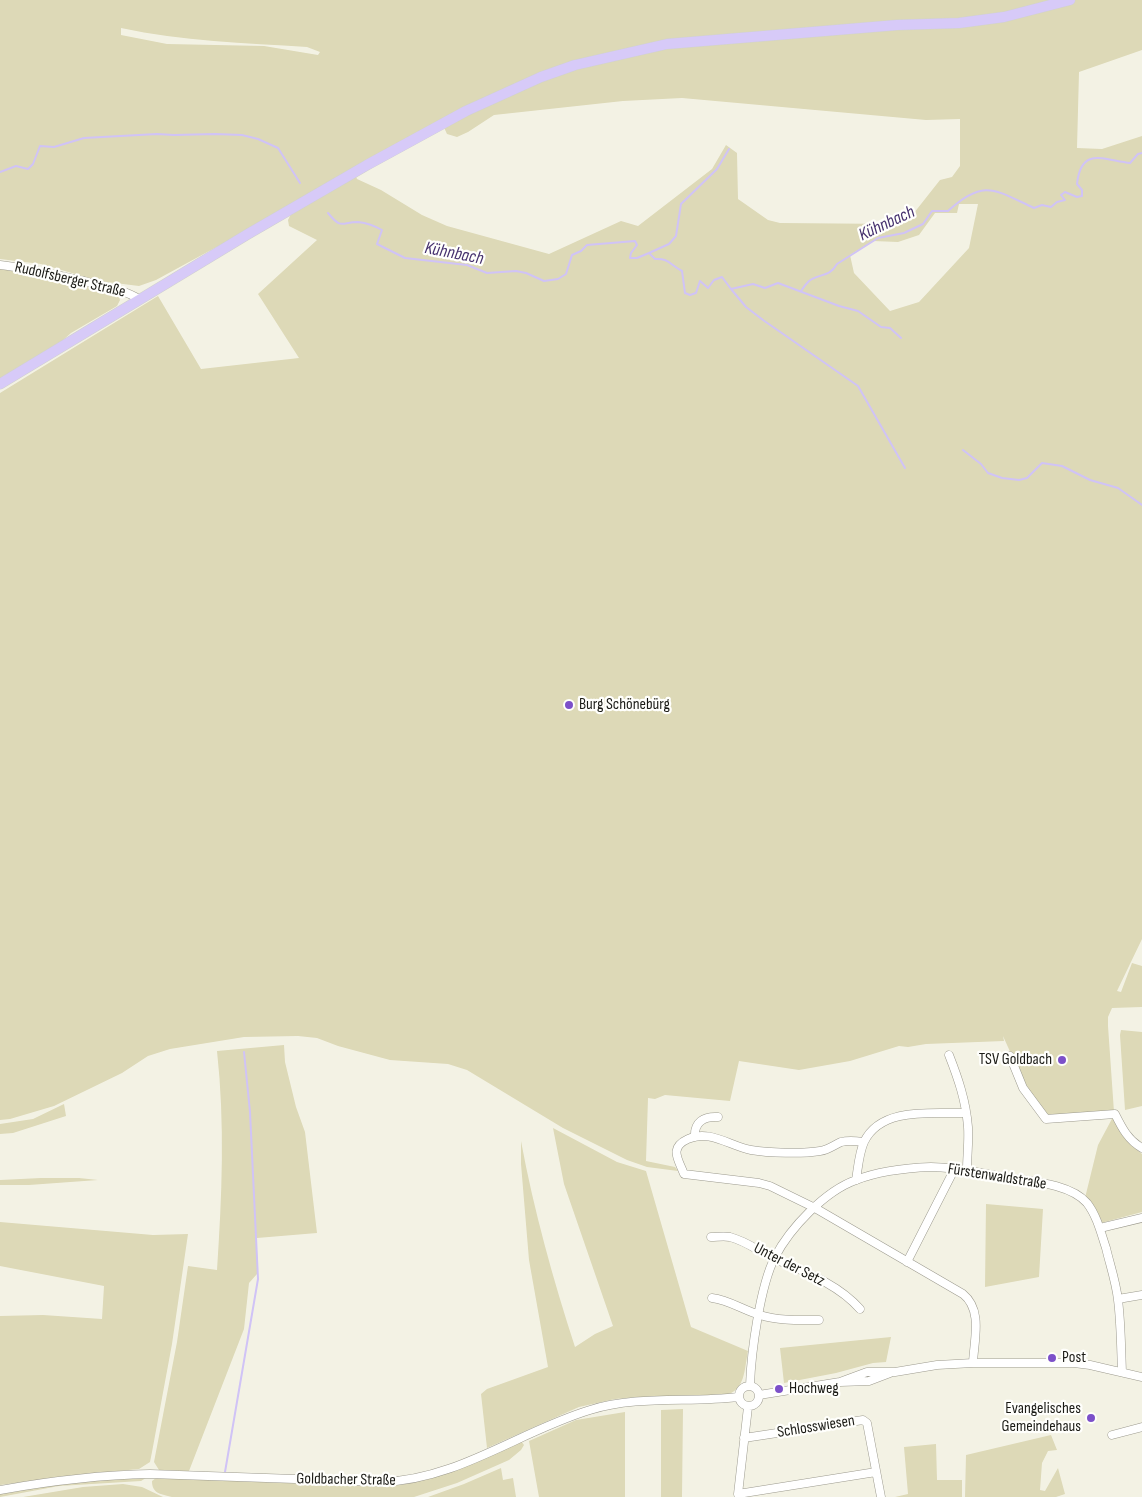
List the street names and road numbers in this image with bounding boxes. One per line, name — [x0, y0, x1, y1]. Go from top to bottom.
street label: Rudolfsberger Straße — [13, 258, 127, 302]
street label: Fürstenwaldstraße — [946, 1160, 1048, 1194]
street label: Unter der Setz — [750, 1239, 828, 1291]
street label: Schlosswiesen — [776, 1411, 856, 1443]
street label: Goldbacher Straße — [296, 1470, 396, 1490]

